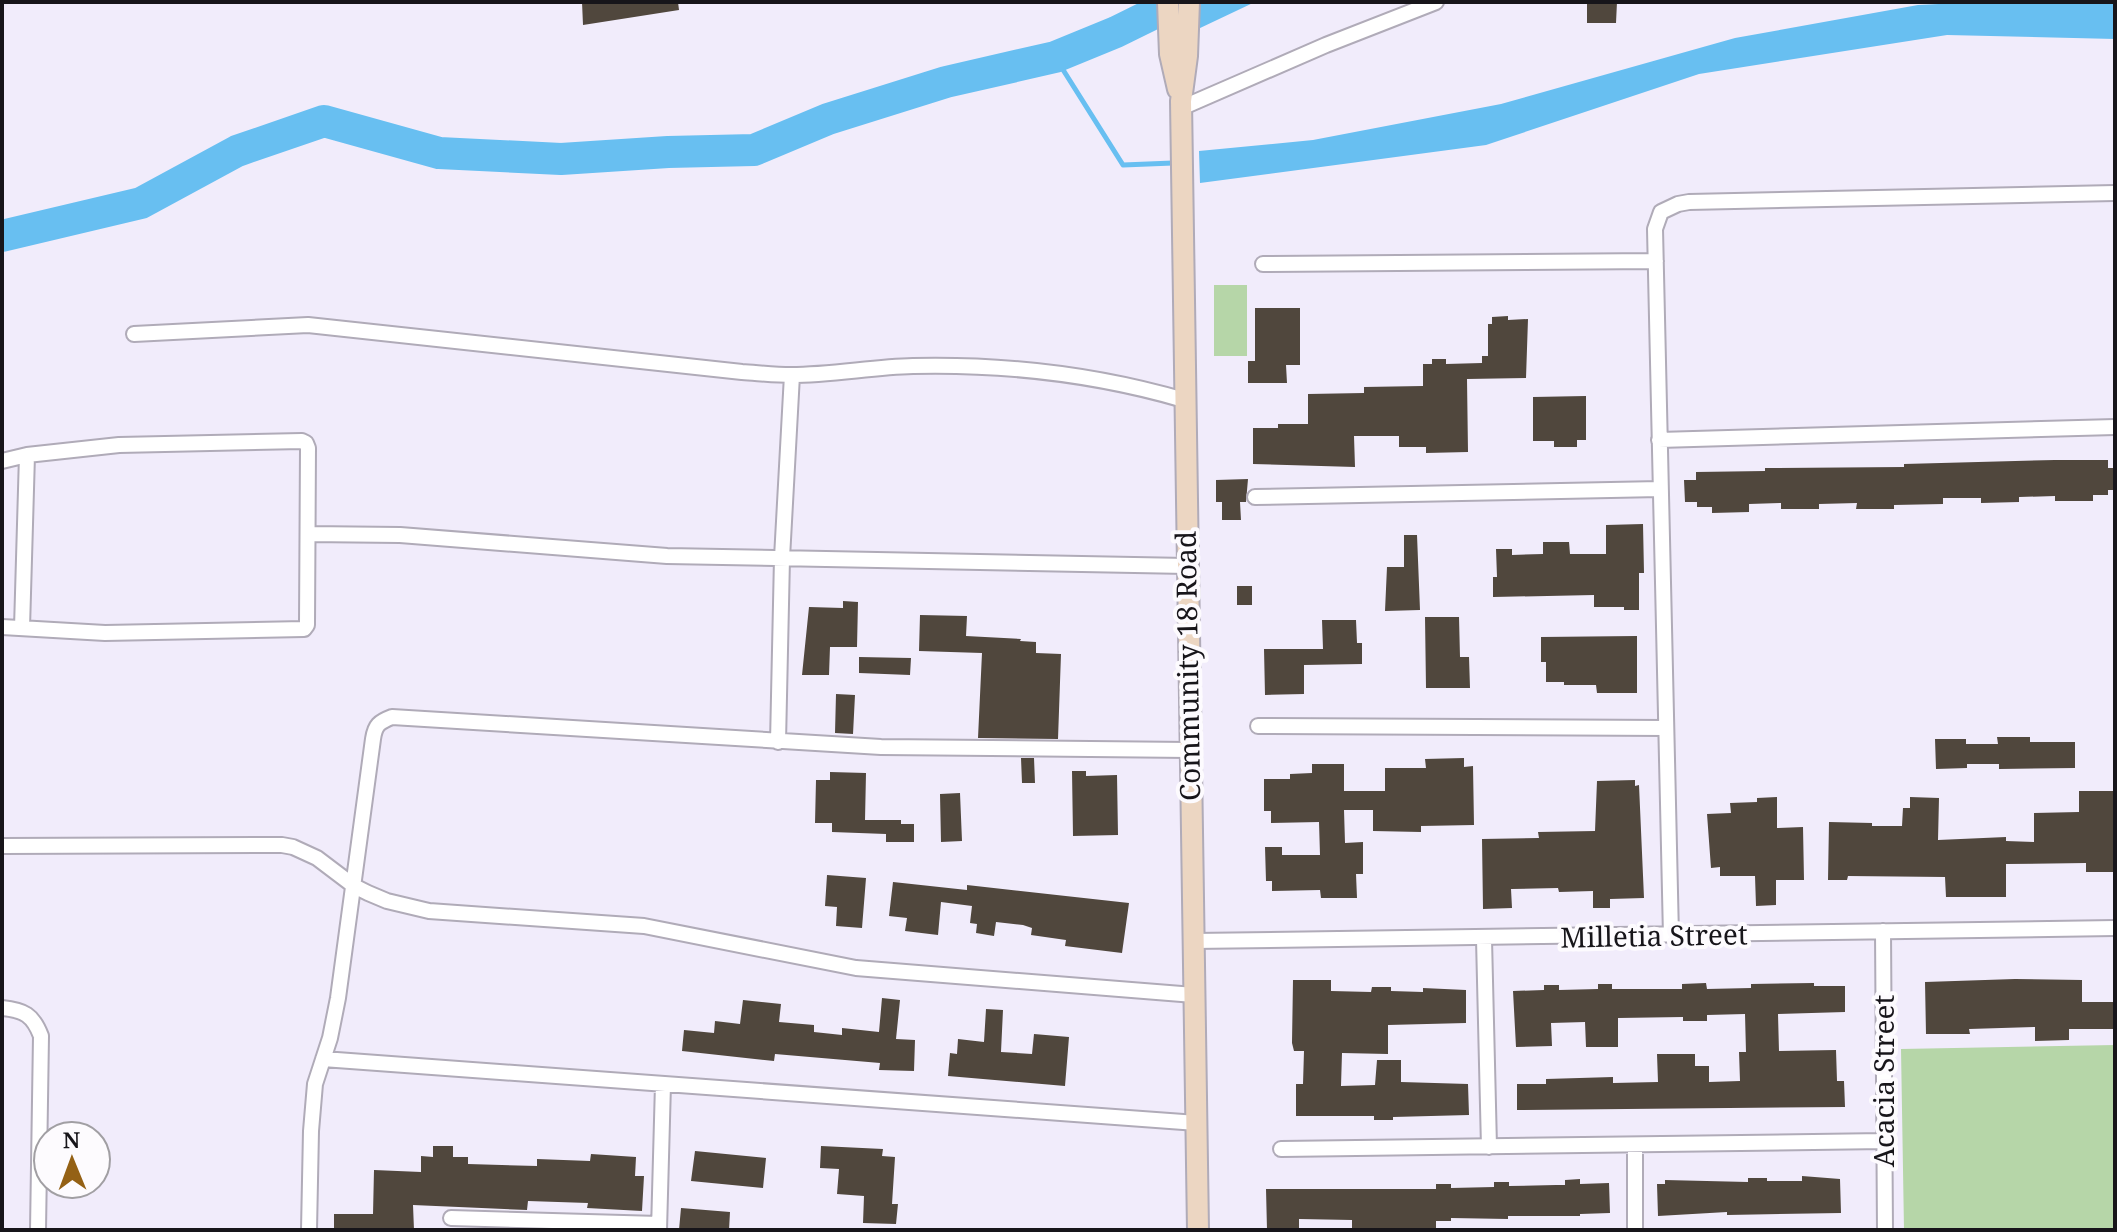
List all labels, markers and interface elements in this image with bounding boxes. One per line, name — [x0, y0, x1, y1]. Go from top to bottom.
street label: Community 18 Road — [1166, 531, 1208, 801]
street label: Milletia Street — [1560, 914, 1748, 956]
street label: Acacia Street — [1864, 995, 1902, 1167]
north arrow — [32, 1120, 112, 1200]
text: N — [63, 1124, 81, 1154]

